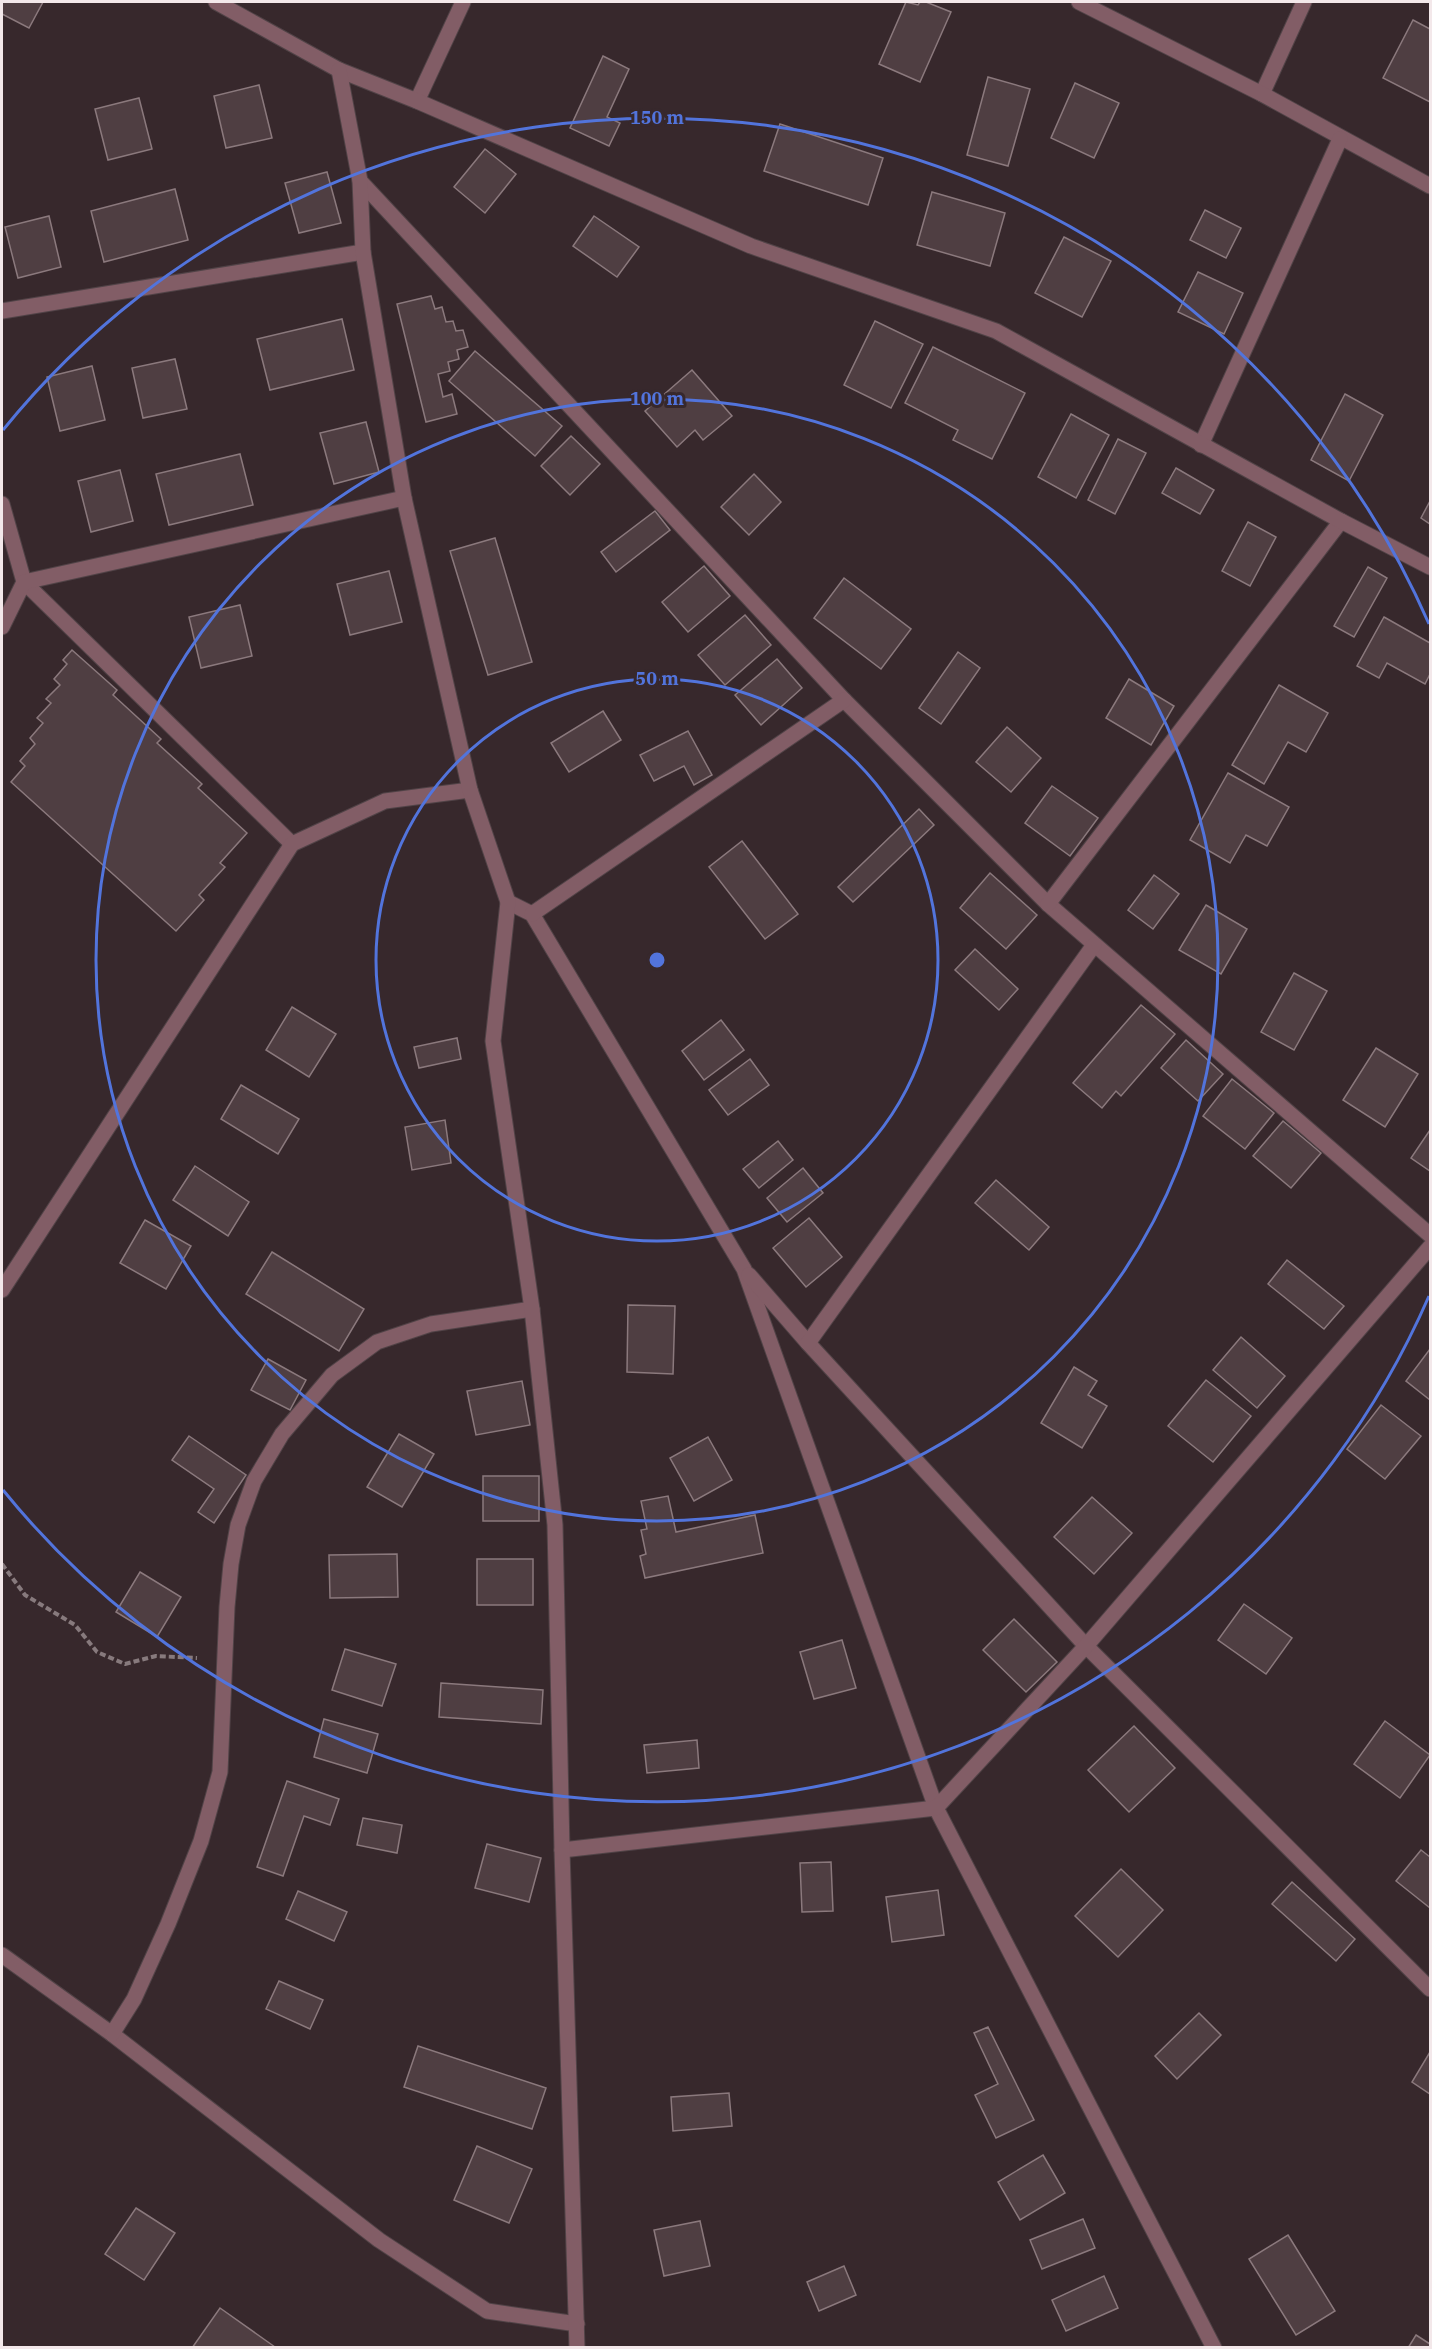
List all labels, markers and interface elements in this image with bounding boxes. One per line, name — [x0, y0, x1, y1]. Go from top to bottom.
text: 150 m — [630, 106, 685, 129]
text: 100 m — [630, 387, 685, 410]
text: 50 m — [635, 667, 679, 690]
centre of rings — [647, 950, 667, 970]

